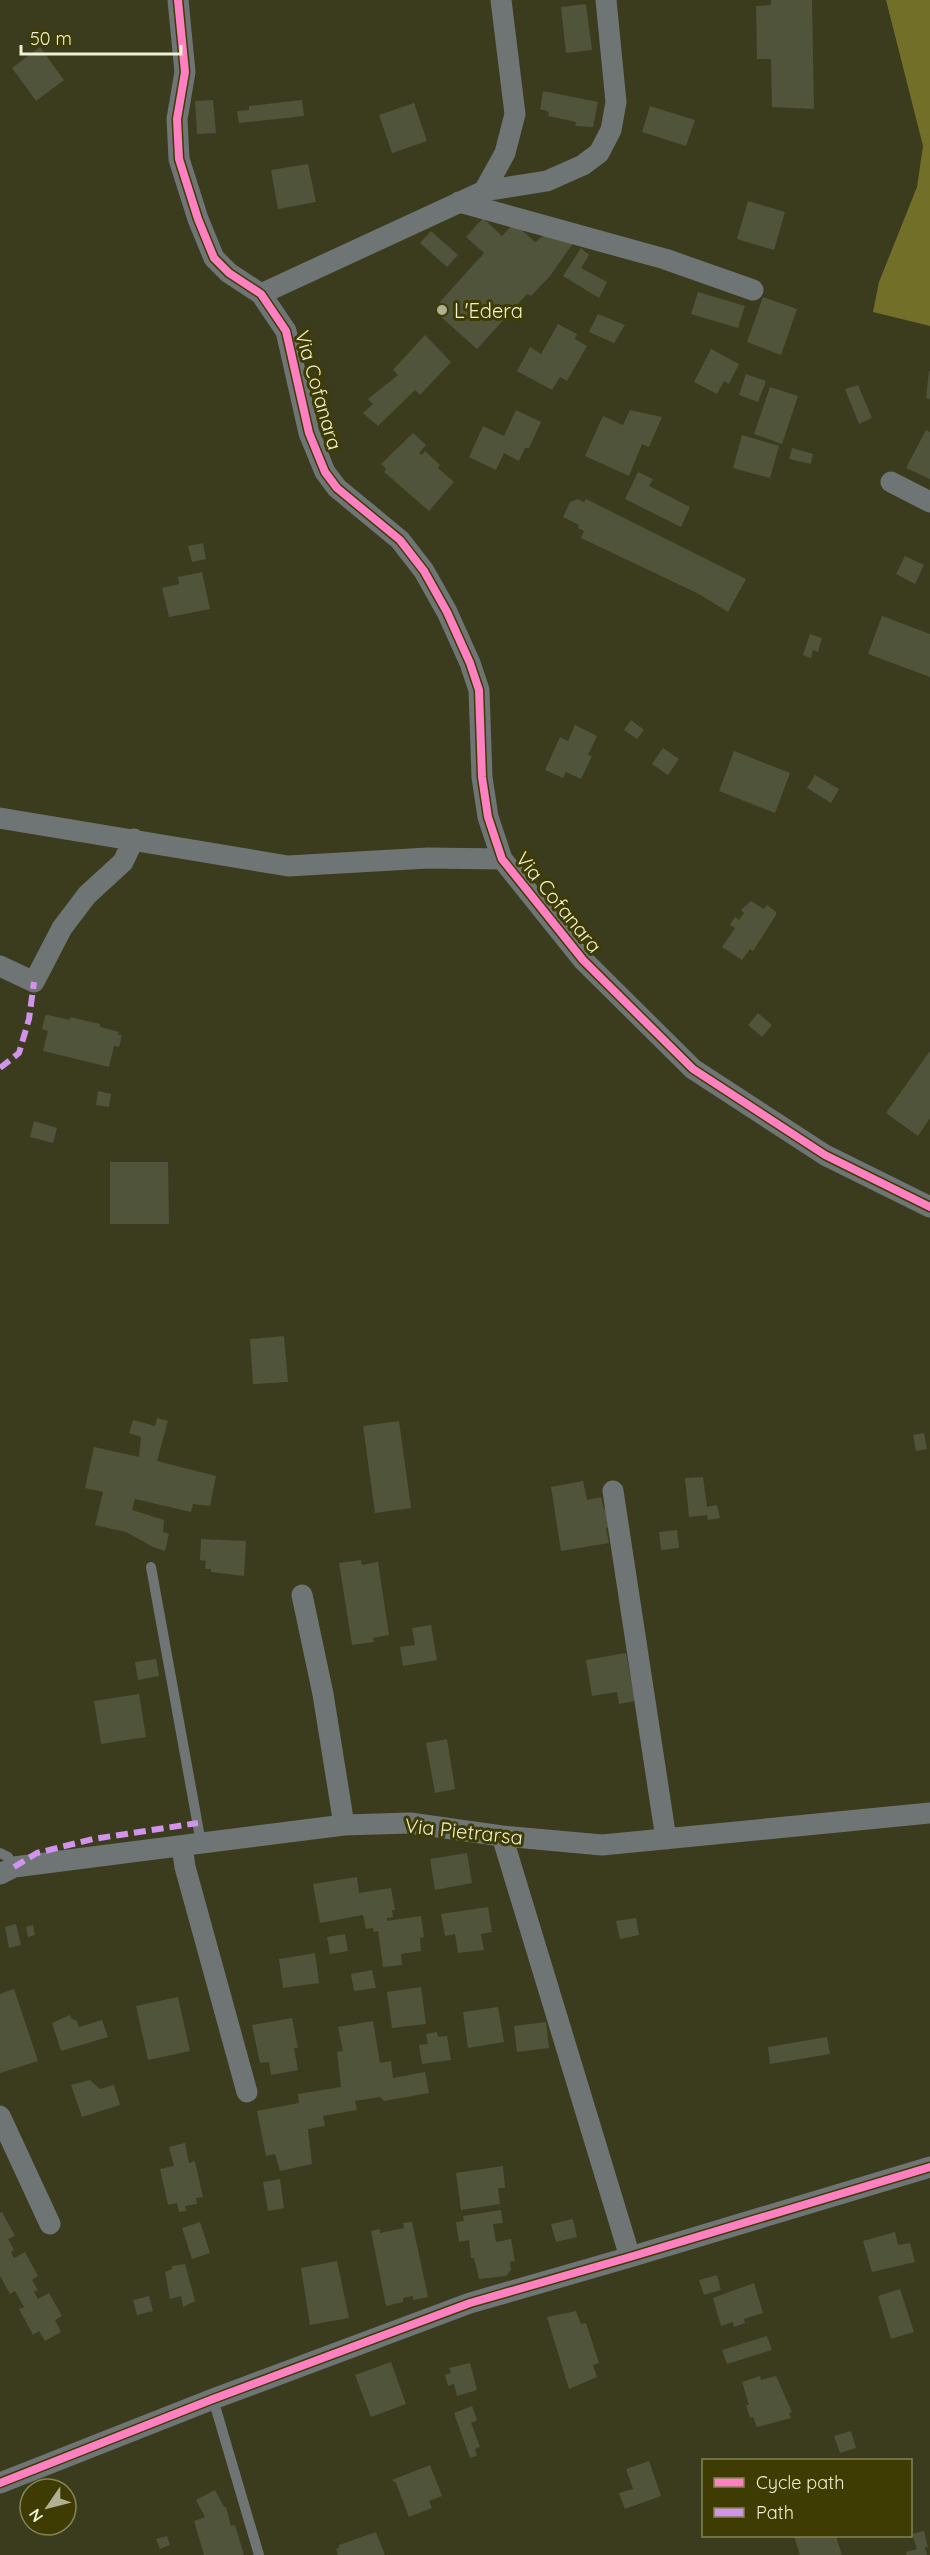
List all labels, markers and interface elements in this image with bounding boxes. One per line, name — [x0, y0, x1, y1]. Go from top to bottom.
scale bar — [21, 18, 182, 56]
text: 50 m — [30, 27, 72, 50]
place label: L'Edera — [454, 298, 523, 323]
marker: L'Edera — [435, 303, 449, 317]
street label: Via Cofanara — [290, 327, 348, 453]
street label: Via Cofanara — [511, 846, 607, 958]
street label: Via Pietrarsa — [404, 1812, 524, 1850]
legend — [702, 2459, 912, 2537]
text: Cycle path — [756, 2471, 844, 2494]
north arrow — [18, 2477, 78, 2537]
text: Path — [756, 2501, 794, 2524]
text: N — [24, 2505, 47, 2526]

